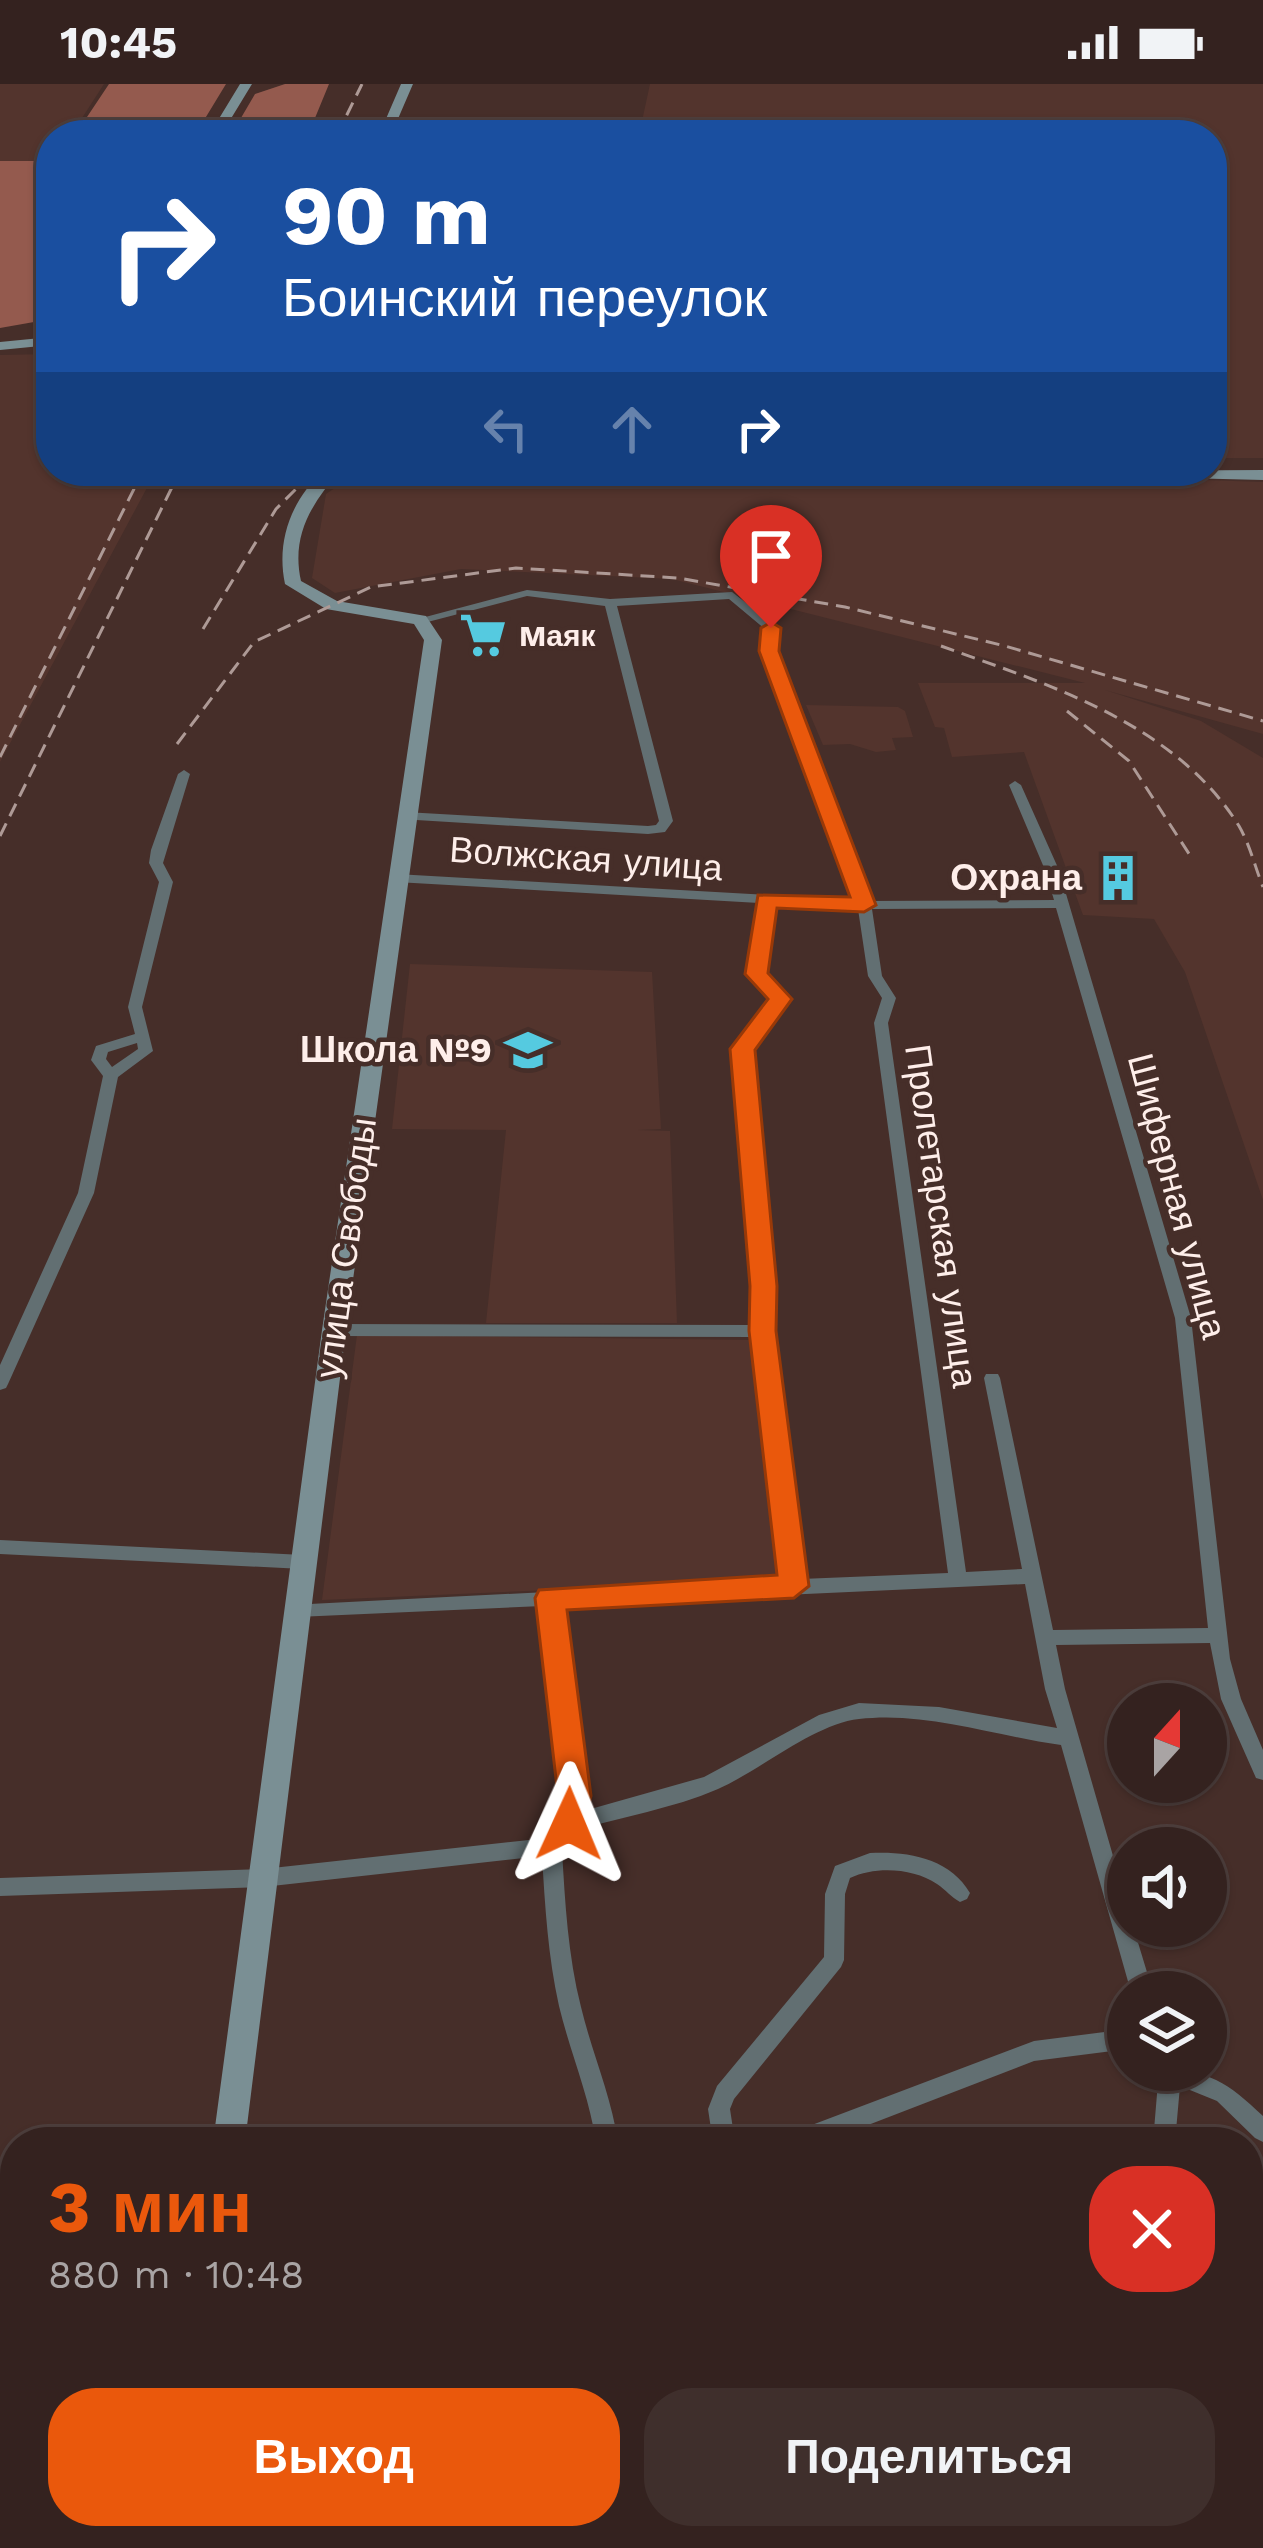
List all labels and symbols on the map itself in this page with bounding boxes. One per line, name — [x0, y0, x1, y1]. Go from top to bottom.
pin — [720, 505, 822, 628]
supermarket icon: Mаяк — [458, 610, 508, 660]
place label: Mаяк — [519, 618, 596, 653]
street label: Волжская улица — [448, 829, 725, 890]
building icon: Охрана — [1093, 853, 1143, 903]
place label: Охрана — [950, 857, 1083, 899]
school or university icon: Школа №9 — [503, 1025, 553, 1075]
place label: Школа №9 — [300, 1029, 492, 1071]
street label: Пролетарская улица — [896, 1042, 986, 1391]
street label: Шиферная улица — [1119, 1049, 1236, 1344]
street label: улица Свободы — [307, 1115, 385, 1381]
north arrow — [1107, 1683, 1227, 1803]
position arrow — [506, 1761, 632, 1887]

